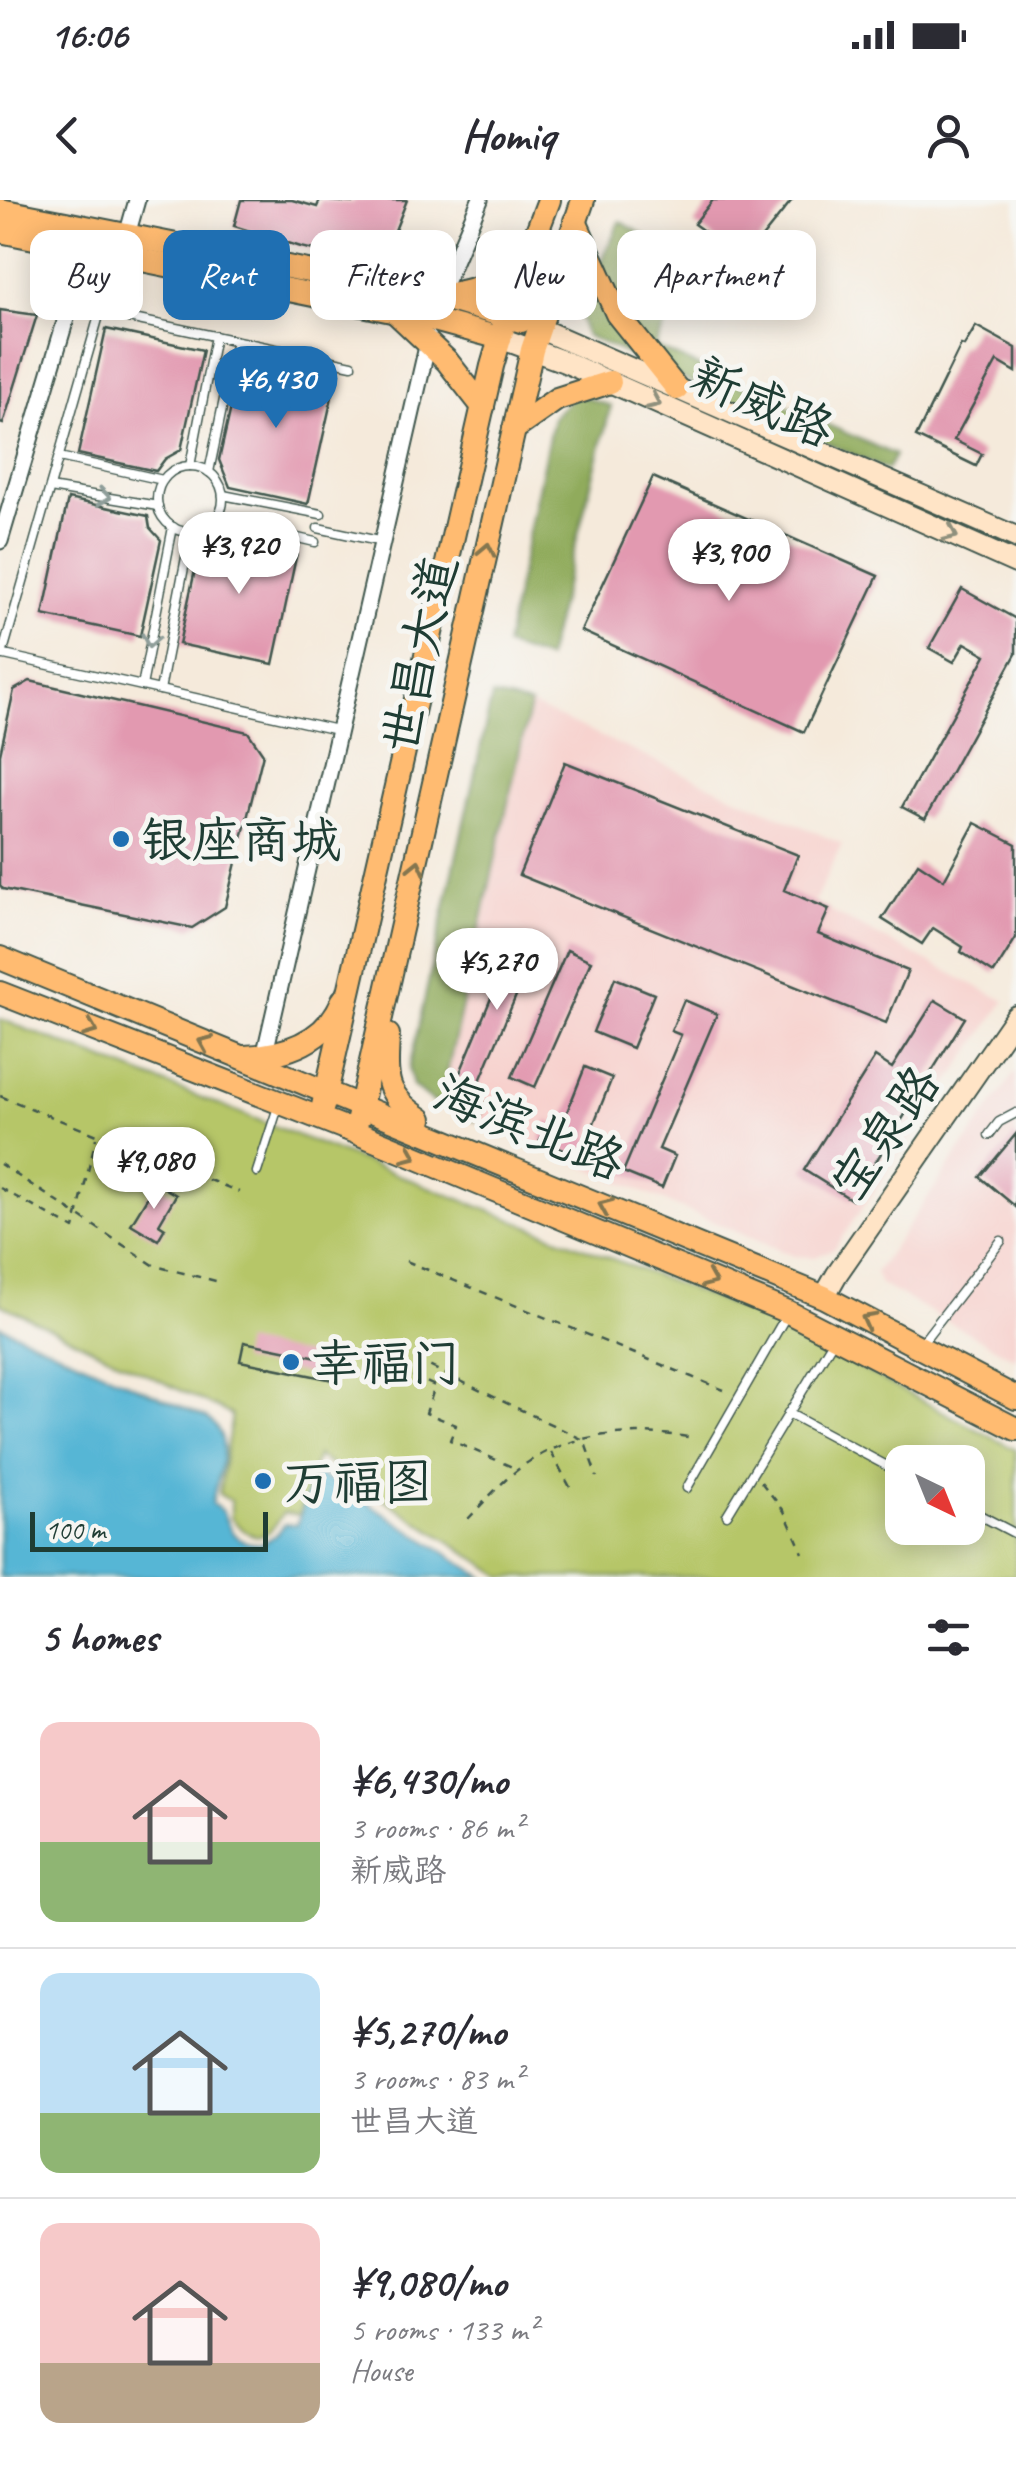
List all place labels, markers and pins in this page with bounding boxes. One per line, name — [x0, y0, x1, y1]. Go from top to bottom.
pin: ¥6,430 — [195, 346, 357, 431]
pin: ¥3,920 — [158, 512, 320, 597]
pin: ¥3,900 — [648, 519, 810, 604]
place label: 银座商城 — [141, 809, 341, 872]
marker: 银座商城 — [110, 828, 132, 850]
pin: ¥5,270 — [416, 928, 578, 1013]
pin: ¥9,080 — [73, 1127, 235, 1212]
place label: 幸福门 — [311, 1332, 461, 1395]
marker: 幸福门 — [280, 1351, 302, 1373]
place label: 万福图 — [283, 1451, 433, 1514]
marker: 万福图 — [252, 1470, 274, 1492]

